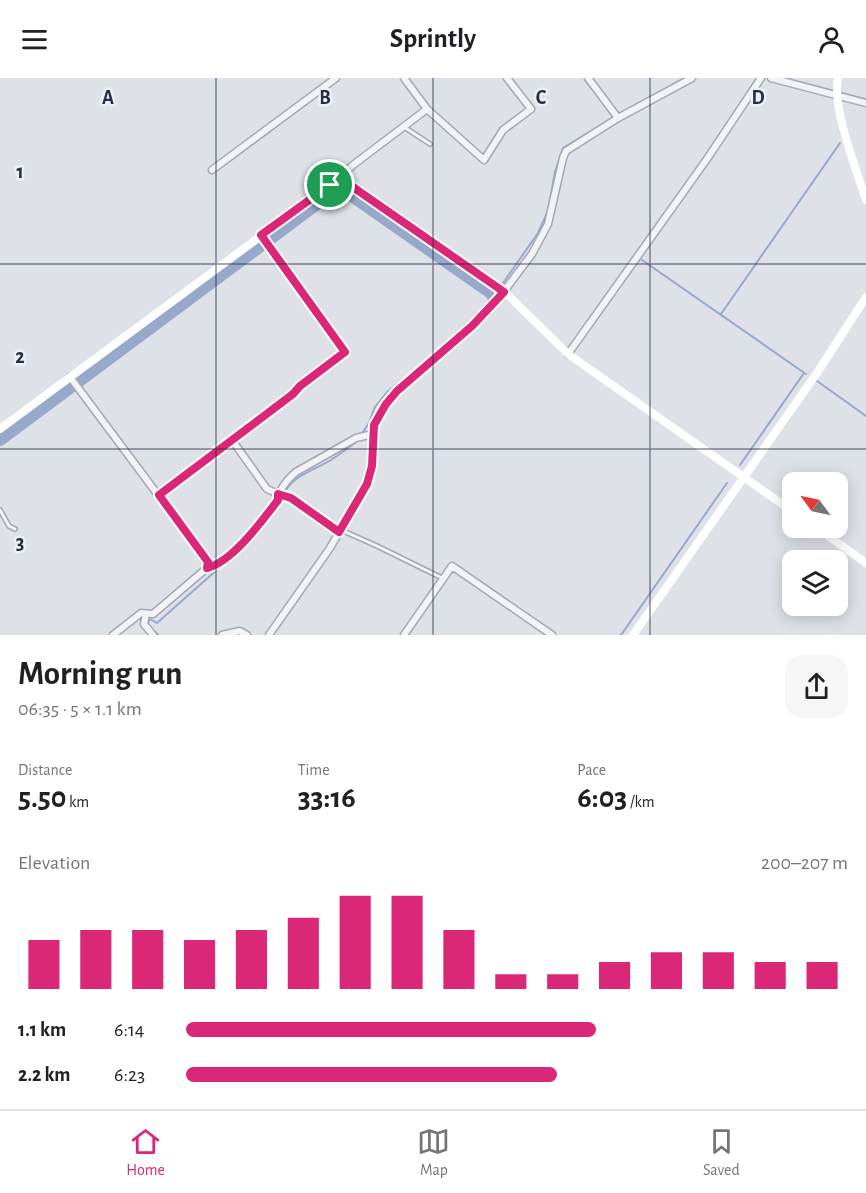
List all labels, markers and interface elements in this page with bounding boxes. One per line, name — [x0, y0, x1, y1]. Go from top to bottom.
icon: menu — [18, 23, 51, 56]
icon: person — [815, 23, 848, 56]
text: Sprintly — [390, 25, 476, 52]
text: A — [102, 88, 114, 108]
text: B — [319, 88, 331, 108]
text: C — [536, 88, 547, 108]
text: D — [751, 88, 765, 108]
pin — [304, 159, 355, 210]
text: 1 — [16, 162, 24, 182]
icon: arrive — [313, 168, 346, 201]
text: 2 — [15, 347, 25, 367]
north arrow — [782, 472, 848, 538]
map controls — [782, 472, 848, 616]
text: 3 — [16, 533, 24, 553]
button: layers — [782, 550, 848, 616]
button: share — [785, 655, 848, 718]
text: Morning run — [18, 658, 182, 691]
text: 06:35 · 5 × 1.1 km — [18, 699, 142, 719]
text: Distance — [18, 762, 72, 778]
text: Time — [298, 762, 330, 778]
text: Pace — [577, 762, 606, 778]
text: 5.50 — [18, 783, 66, 813]
text: 33:16 — [298, 783, 356, 813]
text: 6:03 — [577, 783, 627, 813]
text: km — [66, 794, 89, 810]
text: /km — [627, 794, 655, 810]
text: Elevation — [18, 853, 90, 873]
text: 200–207 m — [761, 853, 848, 873]
text: 1.1 km — [18, 1020, 66, 1040]
text: 6:14 — [114, 1020, 144, 1040]
text: 2.2 km — [18, 1065, 70, 1085]
text: 6:23 — [114, 1065, 145, 1085]
tab: Home — [126, 1125, 165, 1180]
tab: Map — [417, 1125, 450, 1180]
tab: Saved — [703, 1125, 740, 1180]

